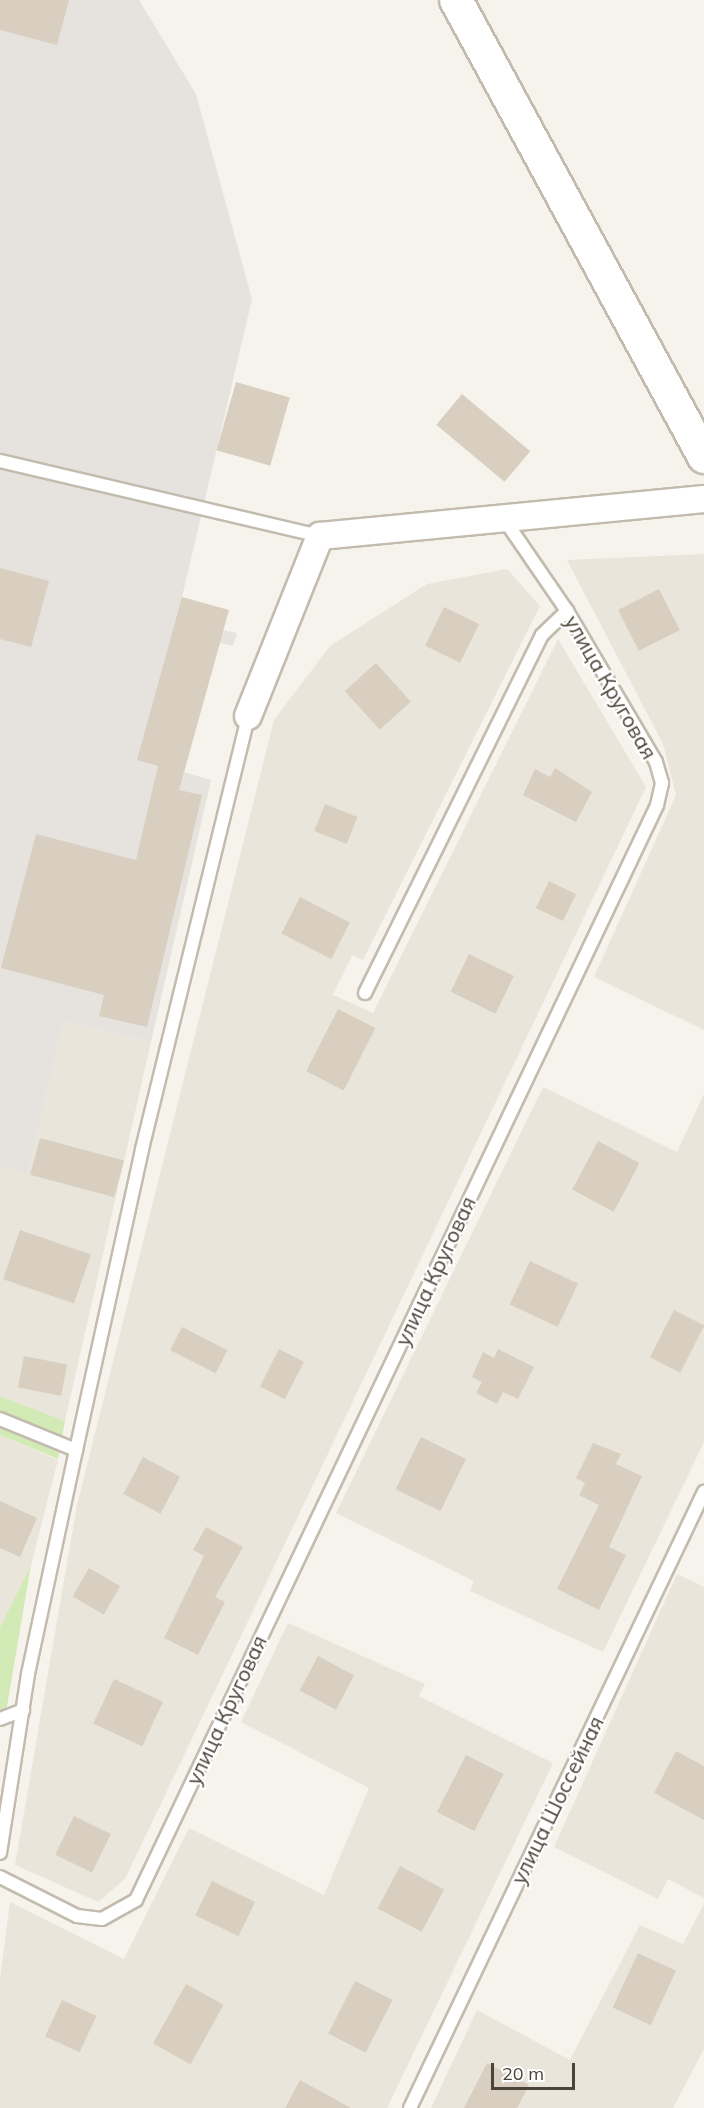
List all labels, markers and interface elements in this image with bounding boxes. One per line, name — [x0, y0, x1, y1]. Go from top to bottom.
street label: улица Круговая — [560, 611, 662, 763]
street label: улица Круговая — [389, 1192, 481, 1350]
street label: улица Круговая — [180, 1631, 272, 1789]
street label: улица Шоссейная — [505, 1712, 609, 1888]
scale bar — [494, 2051, 578, 2089]
text: 20 m — [502, 2062, 544, 2085]

